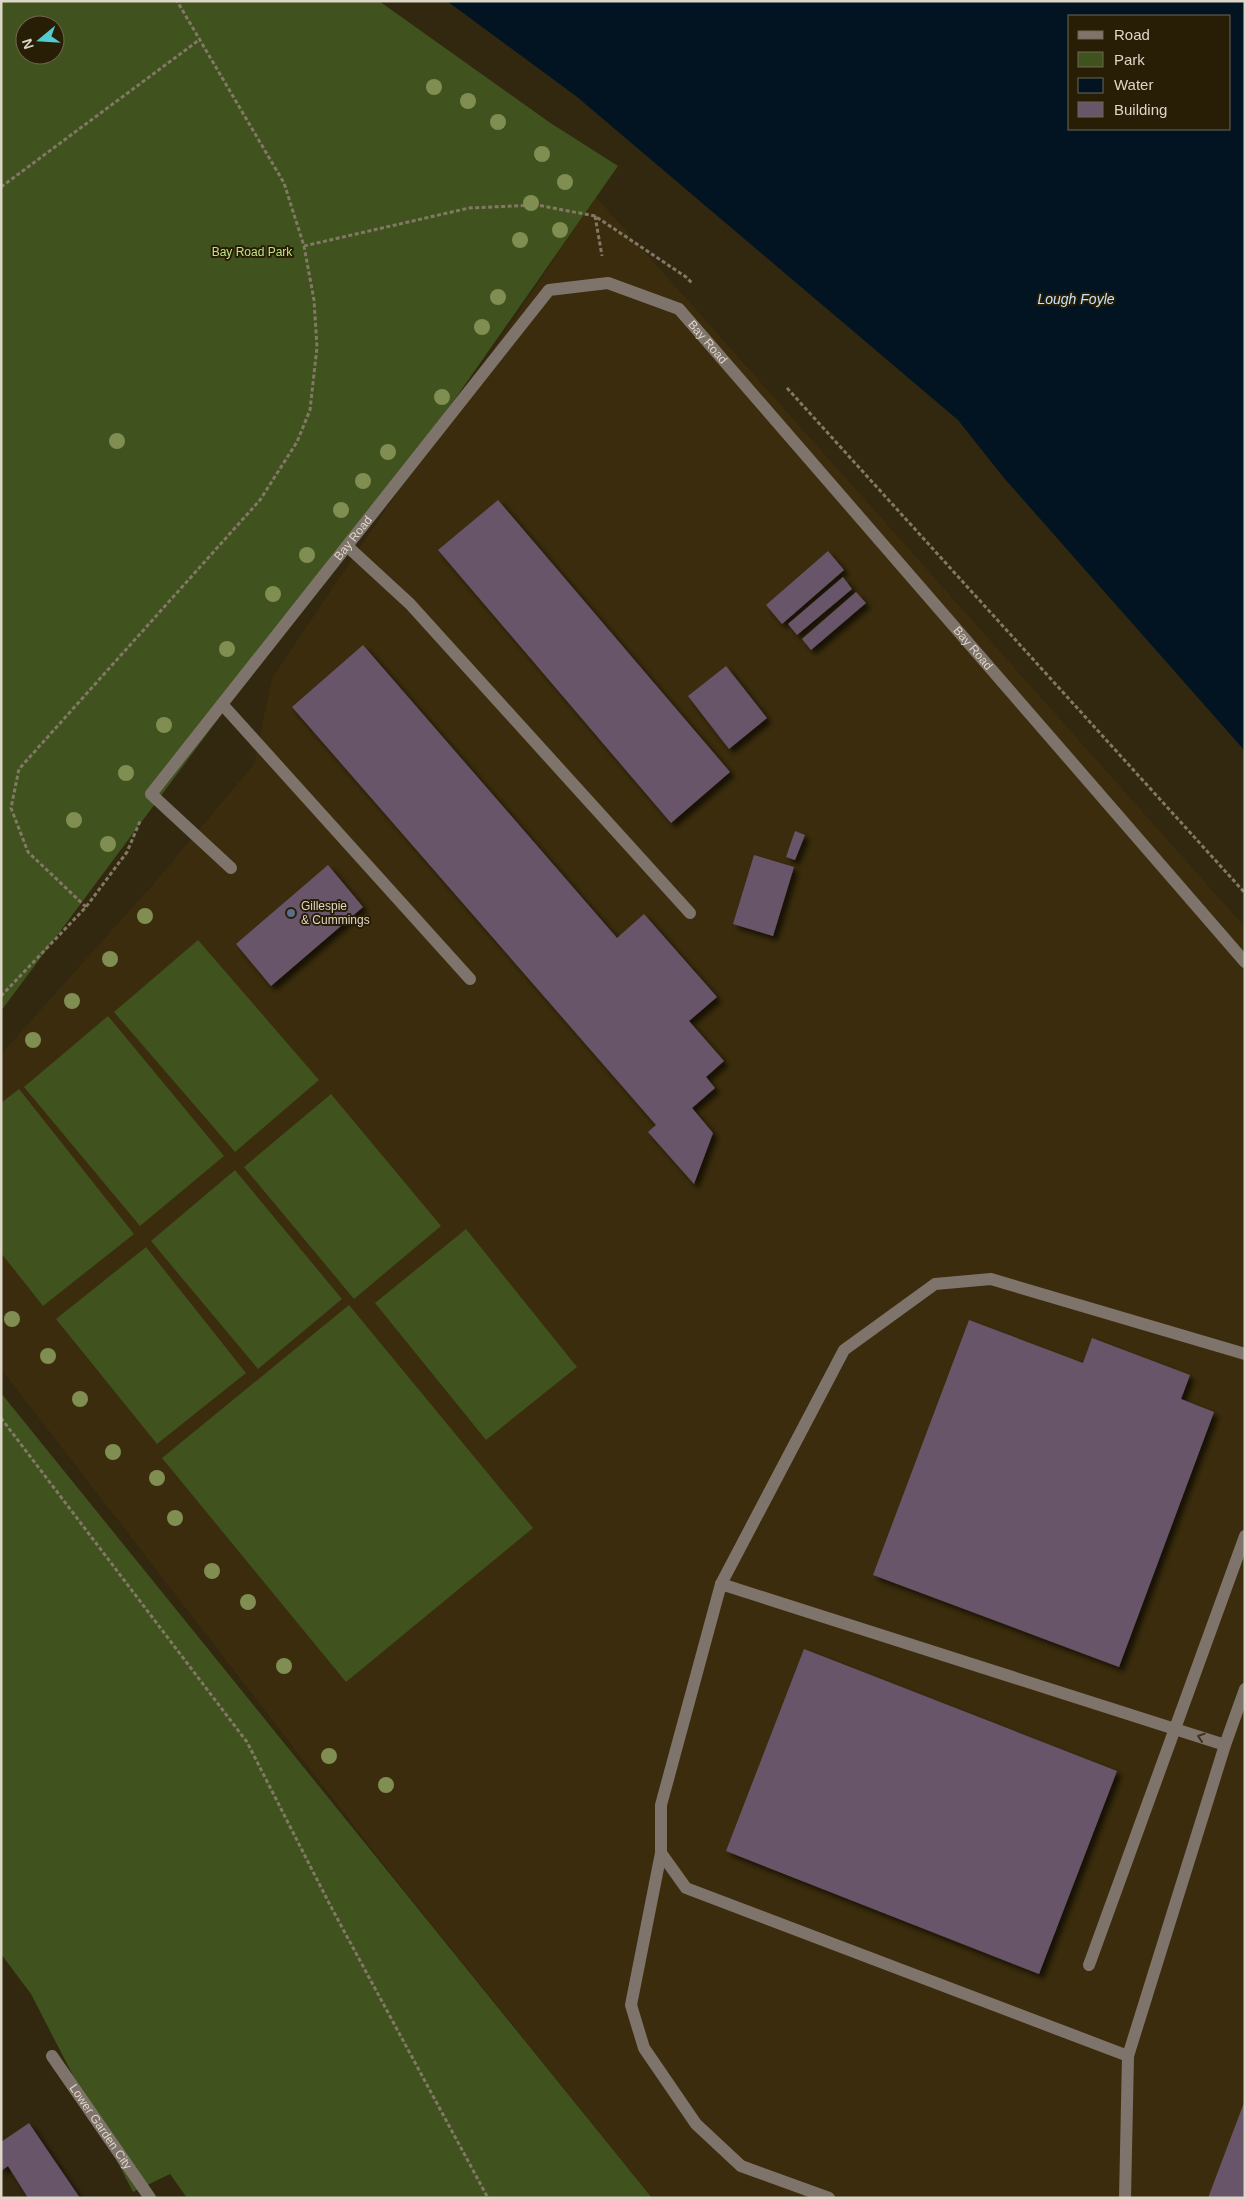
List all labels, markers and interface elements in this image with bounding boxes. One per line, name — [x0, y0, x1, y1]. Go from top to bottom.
north arrow — [15, 15, 65, 65]
legend — [1068, 15, 1231, 130]
text: Road — [1114, 26, 1150, 43]
text: N — [18, 37, 37, 51]
text: Park — [1114, 51, 1145, 68]
text: Water — [1114, 76, 1153, 93]
text: Building — [1114, 101, 1167, 118]
park label: Bay Road Park — [212, 245, 293, 259]
water label: Lough Foyle — [1037, 291, 1115, 307]
street label: Bay Road — [685, 318, 730, 367]
street label: Bay Road — [331, 513, 375, 563]
street label: Bay Road — [950, 624, 996, 673]
place label: Gillespie & Cummings — [301, 899, 370, 927]
marker: Gillespie & Cummings — [285, 907, 297, 919]
one-way arrow — [1198, 1733, 1206, 1743]
street label: Lower Garden City — [67, 2082, 135, 2172]

